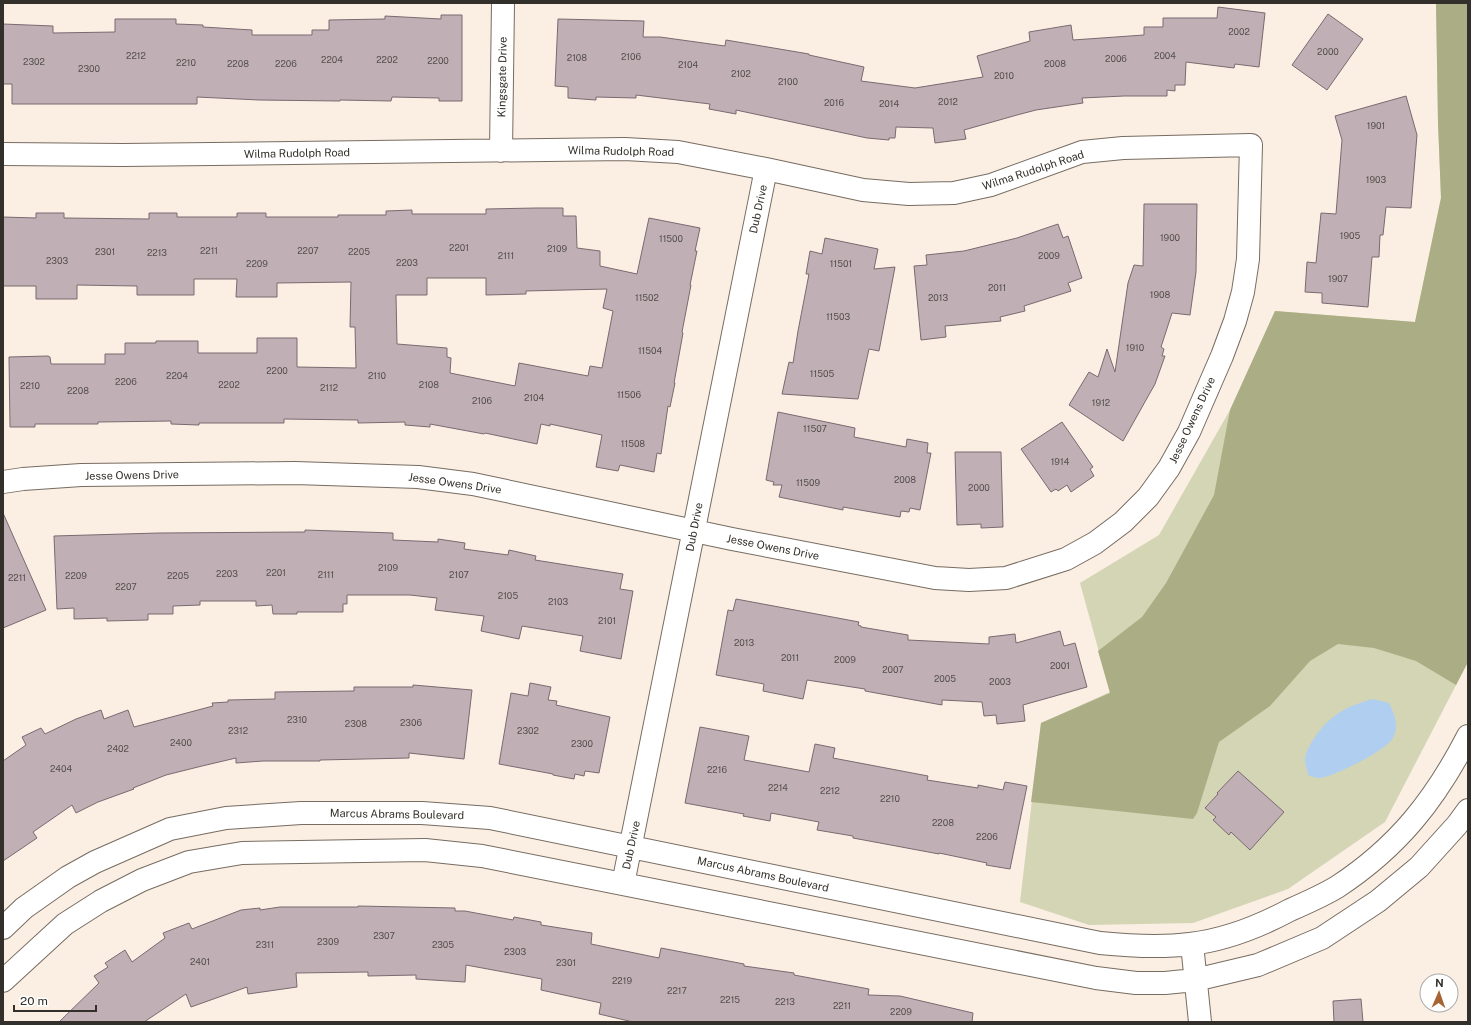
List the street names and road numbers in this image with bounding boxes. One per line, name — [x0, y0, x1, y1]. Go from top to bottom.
street label: Kingsgate Drive — [495, 37, 509, 117]
street label: Wilma Rudolph Road — [568, 144, 674, 158]
street label: Wilma Rudolph Road — [244, 146, 350, 160]
street label: Wilma Rudolph Road — [981, 148, 1085, 192]
street label: Dub Drive — [747, 184, 769, 234]
street label: Jesse Owens Drive — [1167, 375, 1217, 465]
street label: Jesse Owens Drive — [85, 468, 179, 482]
street label: Jesse Owens Drive — [408, 471, 502, 495]
street label: Dub Drive — [683, 502, 705, 552]
street label: Jesse Owens Drive — [726, 532, 820, 562]
street label: Marcus Abrams Boulevard — [330, 807, 464, 821]
street label: Dub Drive — [620, 820, 642, 870]
street label: Marcus Abrams Boulevard — [696, 854, 830, 894]

